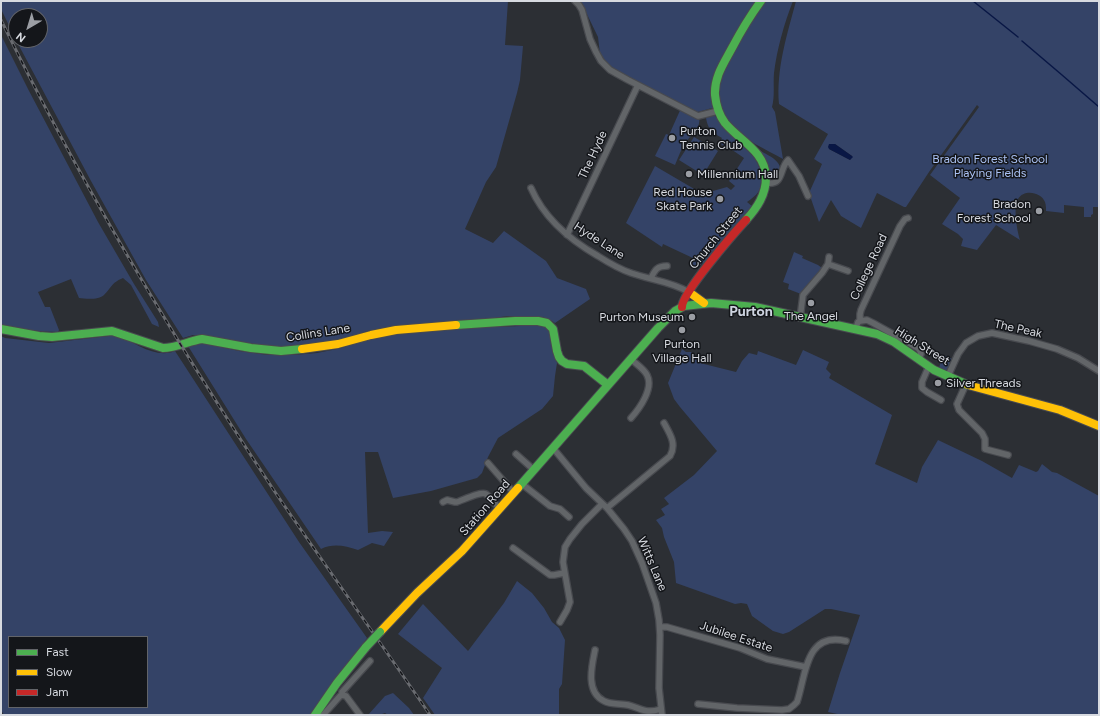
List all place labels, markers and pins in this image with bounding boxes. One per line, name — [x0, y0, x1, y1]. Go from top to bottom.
place label: Purton Tennis Club — [680, 124, 742, 152]
marker: Purton Tennis Club — [667, 133, 677, 143]
place label: Millennium Hall — [697, 167, 778, 181]
marker: Millennium Hall — [684, 169, 694, 179]
place label: Red House Skate Park — [653, 185, 712, 213]
marker: Red House Skate Park — [715, 194, 725, 204]
place label: Bradon Forest School — [957, 197, 1031, 225]
marker: Bradon Forest School — [1034, 206, 1044, 216]
marker: The Angel — [806, 298, 816, 308]
place label: The Angel — [784, 309, 838, 323]
place label: Purton Museum — [599, 310, 684, 324]
marker: Purton Museum — [687, 312, 697, 322]
marker: Purton Village Hall — [677, 325, 687, 335]
place label: Purton Village Hall — [652, 337, 712, 365]
place label: Silver Threads — [946, 376, 1021, 390]
marker: Silver Threads — [933, 378, 943, 388]

